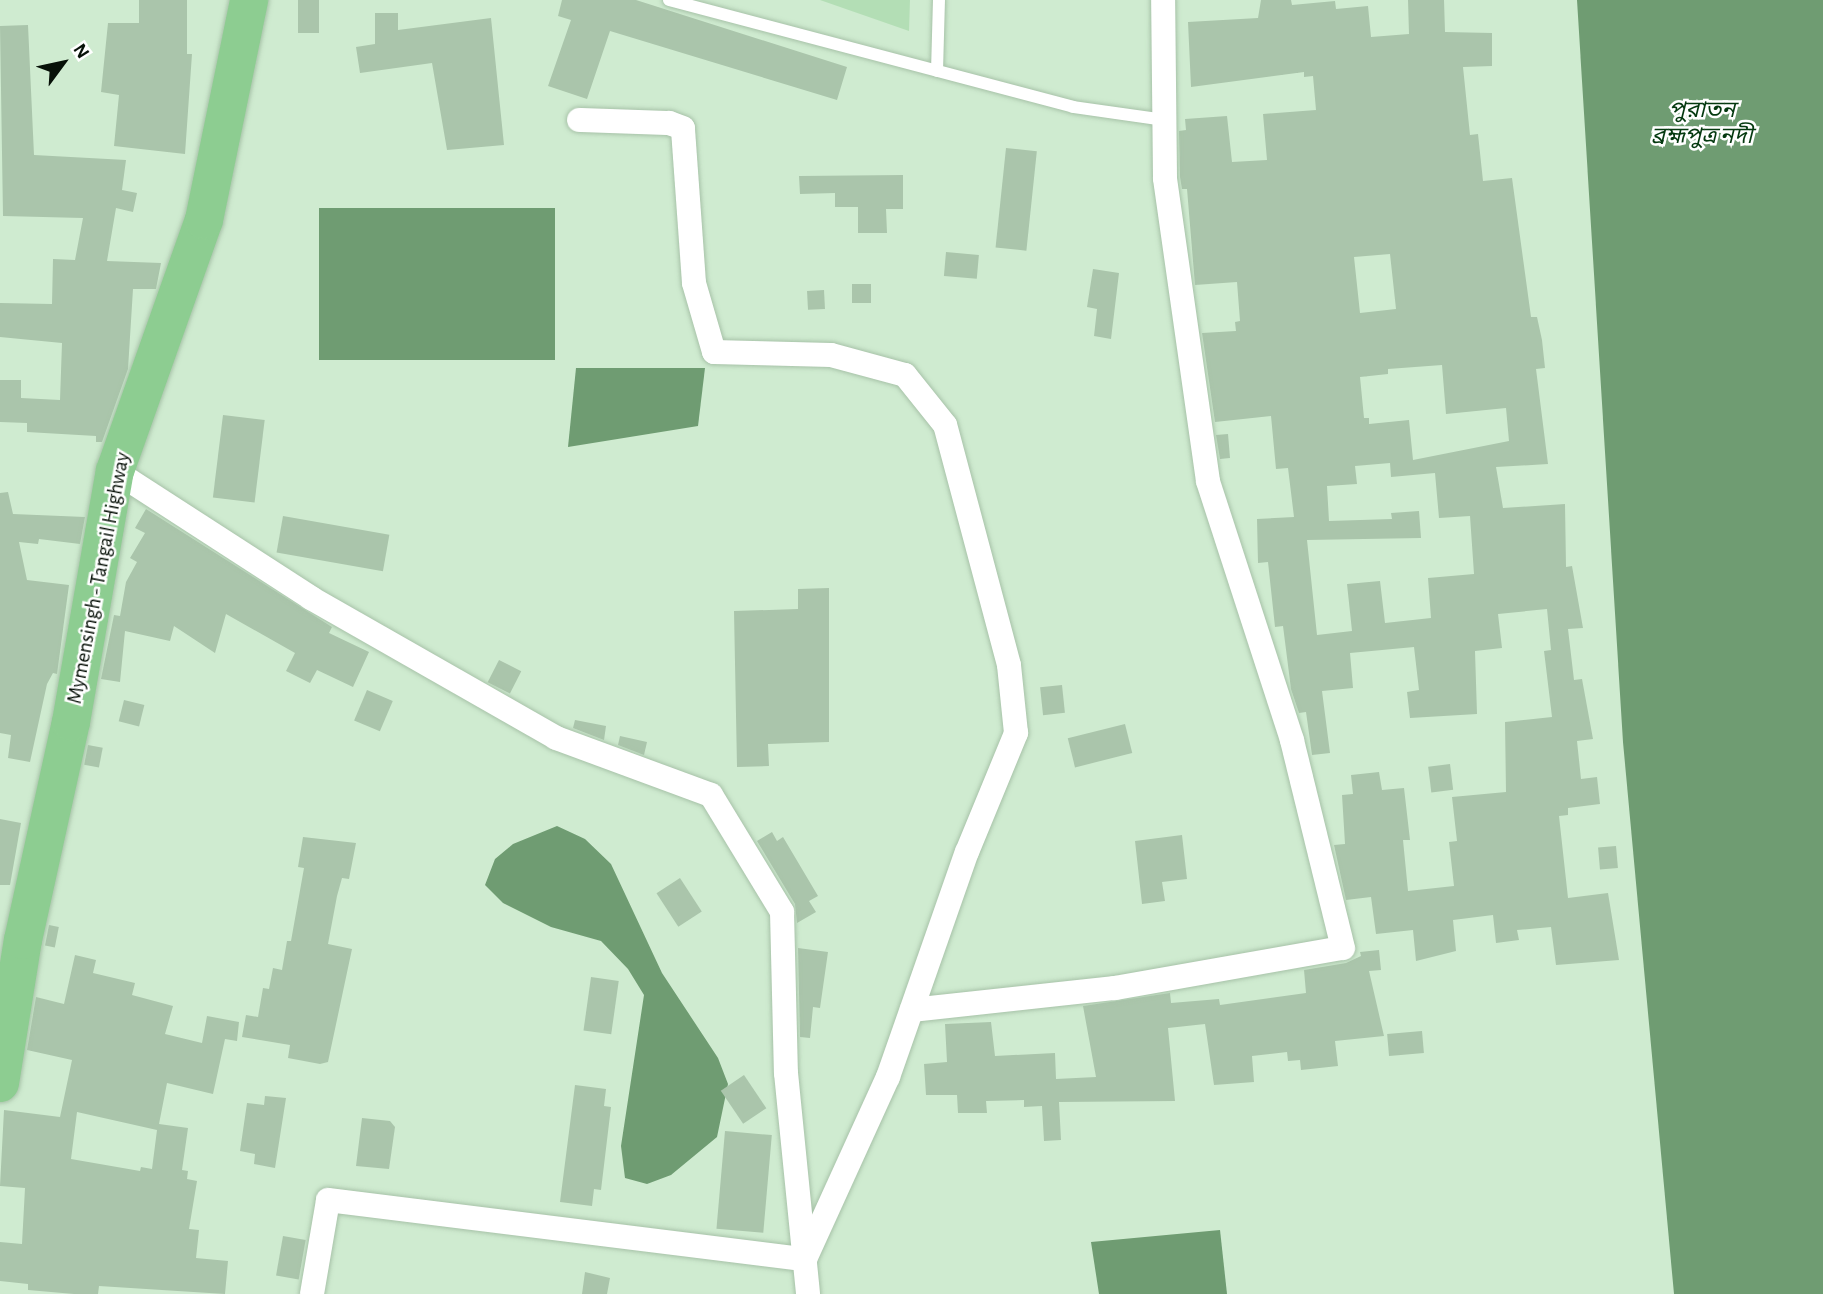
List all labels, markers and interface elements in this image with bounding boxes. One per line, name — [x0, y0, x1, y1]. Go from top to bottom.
north arrow — [28, 28, 98, 98]
text: N — [69, 41, 93, 62]
water label: পুরাতন ব্রহ্মপুত্র নদী — [1651, 97, 1753, 151]
street label: Mymensingh - Tangail Highway — [62, 450, 136, 706]

